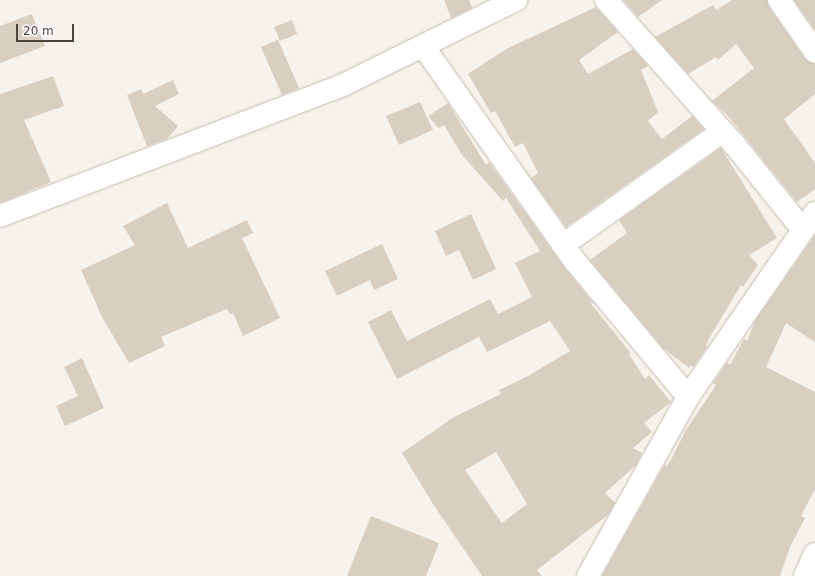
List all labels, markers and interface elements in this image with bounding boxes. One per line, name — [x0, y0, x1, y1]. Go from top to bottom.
scale bar — [18, 16, 76, 42]
text: 20 m — [23, 24, 54, 38]

